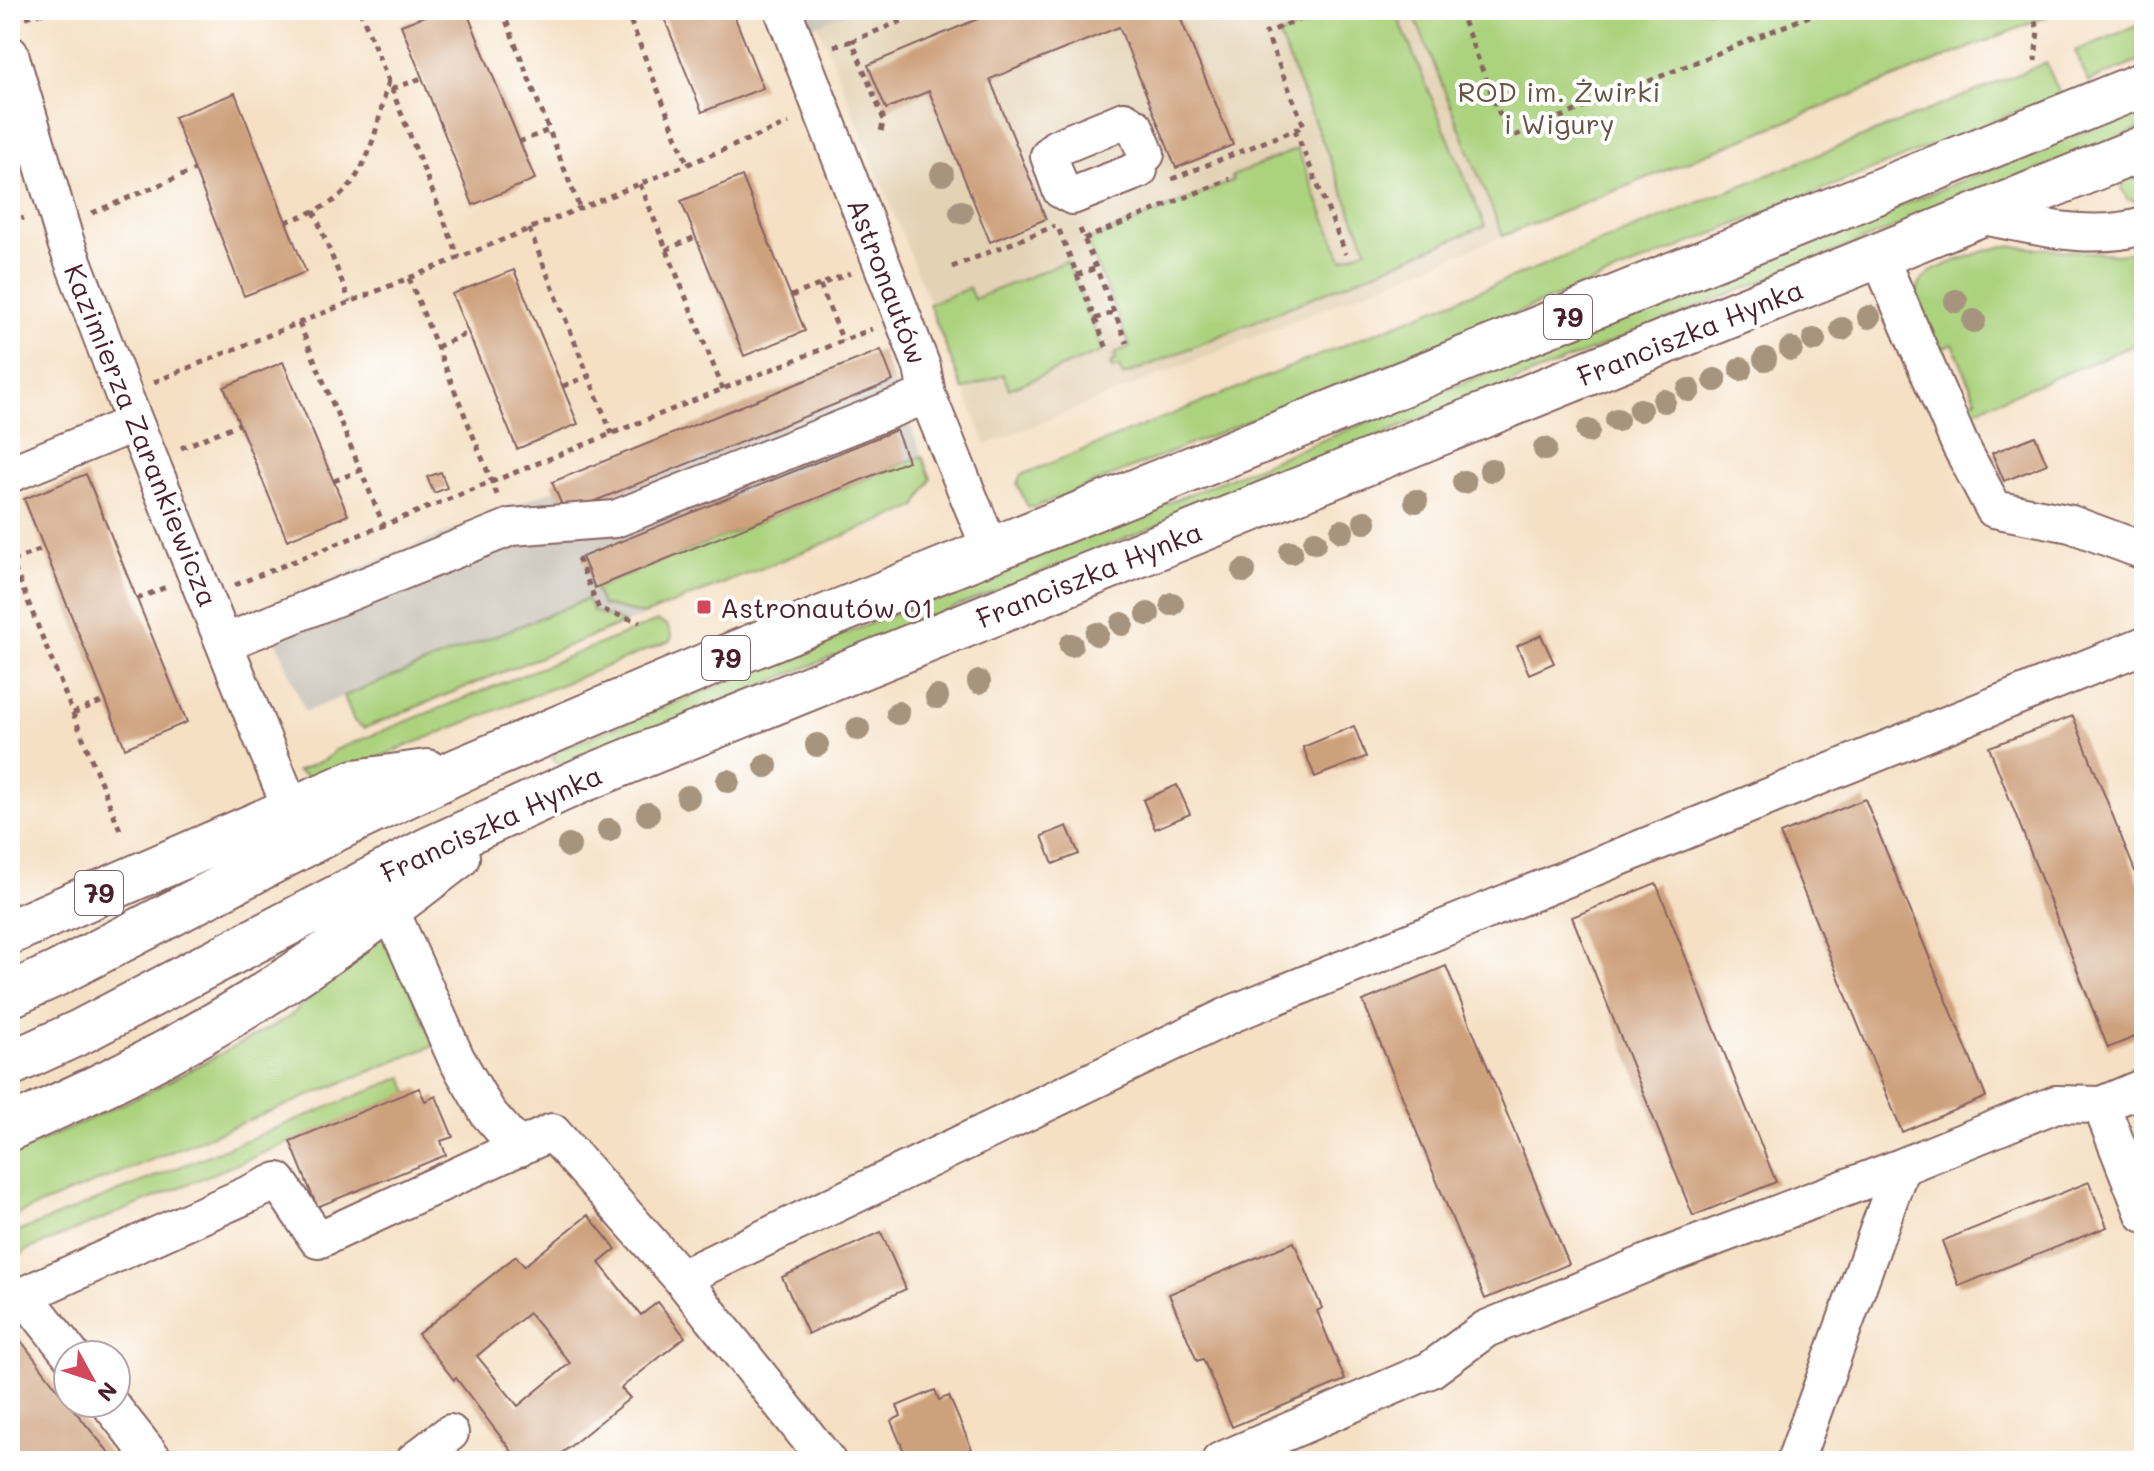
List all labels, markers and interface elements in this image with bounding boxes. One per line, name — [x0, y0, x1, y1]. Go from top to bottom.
park label: ROD im. Żwirki i Wigury — [1457, 73, 1661, 141]
street label: Astronautów — [840, 193, 936, 369]
street label: Kazimierza Zarankiewicza — [57, 258, 227, 612]
street label: Franciszka Hynka — [1572, 270, 1808, 394]
road number: 79 — [1544, 295, 1592, 339]
street label: Franciszka Hynka — [971, 512, 1207, 636]
place label: Astronautów 01 — [720, 589, 934, 625]
marker: Astronautów 01 — [695, 598, 713, 616]
road number: 79 — [702, 636, 750, 680]
street label: Franciszka Hynka — [374, 756, 608, 890]
road number: 79 — [75, 871, 123, 915]
north arrow — [52, 1339, 132, 1419]
text: N — [91, 1376, 124, 1408]

